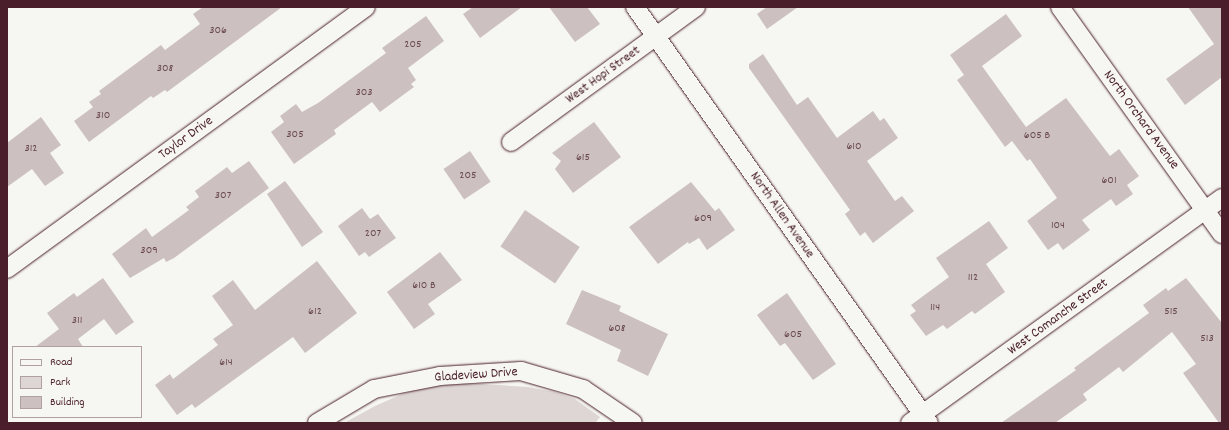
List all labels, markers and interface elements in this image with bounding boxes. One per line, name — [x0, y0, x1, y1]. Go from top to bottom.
house number: 306 — [209, 24, 227, 38]
house number: 205 — [404, 38, 422, 52]
street label: West Hopi Street — [562, 42, 644, 108]
house number: 308 — [157, 62, 173, 76]
street label: North Orchard Avenue — [1099, 67, 1183, 173]
house number: 303 — [355, 86, 373, 100]
house number: 310 — [96, 109, 110, 123]
street label: Taylor Drive — [156, 113, 216, 163]
house number: 305 — [286, 128, 304, 142]
house number: 605 B — [1024, 129, 1050, 143]
house number: 610 — [846, 140, 862, 154]
house number: 312 — [24, 142, 38, 156]
house number: 615 — [576, 151, 590, 165]
house number: 205 — [459, 169, 477, 183]
street label: North Allen Avenue — [746, 169, 818, 261]
house number: 601 — [1101, 174, 1117, 188]
house number: 307 — [215, 189, 231, 203]
house number: 609 — [694, 212, 712, 226]
house number: 104 — [1051, 219, 1065, 233]
house number: 207 — [365, 227, 381, 241]
house number: 309 — [140, 244, 158, 258]
house number: 112 — [968, 271, 978, 285]
street label: West Comanche Street — [1005, 275, 1111, 359]
house number: 610 B — [412, 279, 436, 293]
house number: 114 — [930, 301, 940, 315]
house number: 612 — [308, 305, 322, 319]
house number: 515 — [1164, 305, 1178, 319]
house number: 311 — [72, 314, 82, 328]
house number: 608 — [608, 322, 626, 336]
house number: 605 — [784, 328, 802, 342]
house number: 513 — [1200, 332, 1214, 346]
legend — [12, 346, 142, 418]
text: Road — [50, 354, 72, 371]
house number: 614 — [219, 356, 233, 370]
street label: Gladeview Drive — [434, 364, 518, 386]
text: Park — [50, 374, 70, 391]
text: Building — [50, 394, 85, 411]

